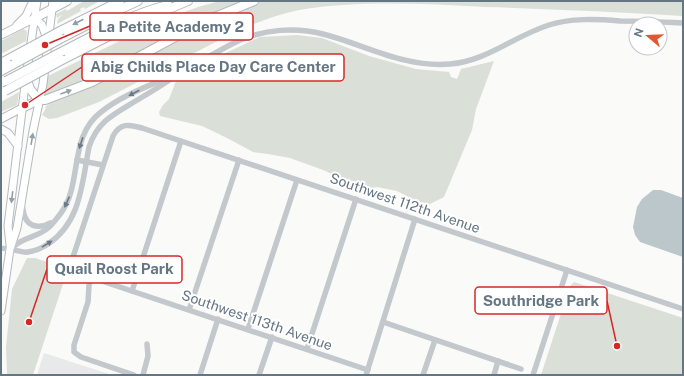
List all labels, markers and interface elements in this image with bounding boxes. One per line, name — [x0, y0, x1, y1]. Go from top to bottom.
callout: La Petite Academy 2 — [90, 13, 253, 40]
north arrow — [628, 16, 668, 56]
one-way arrow — [73, 18, 84, 25]
text: La Petite Academy 2 — [98, 18, 244, 35]
text: N — [631, 27, 646, 39]
callout: Abig Childs Place Day Care Center — [82, 54, 344, 81]
text: Abig Childs Place Day Care Center — [90, 58, 336, 75]
one-way arrow — [60, 89, 72, 95]
one-way arrow — [128, 90, 140, 96]
one-way arrow — [29, 132, 35, 145]
one-way arrow — [78, 137, 84, 149]
street label: Southwest 112th Avenue — [328, 170, 482, 236]
one-way arrow — [8, 191, 15, 203]
one-way arrow — [64, 196, 70, 207]
one-way arrow — [41, 241, 53, 248]
callout: Quail Roost Park — [47, 256, 182, 283]
text: Quail Roost Park — [54, 260, 174, 277]
street label: Southwest 113th Avenue — [180, 287, 335, 353]
callout: Southridge Park — [475, 287, 607, 314]
text: Southridge Park — [483, 292, 599, 309]

